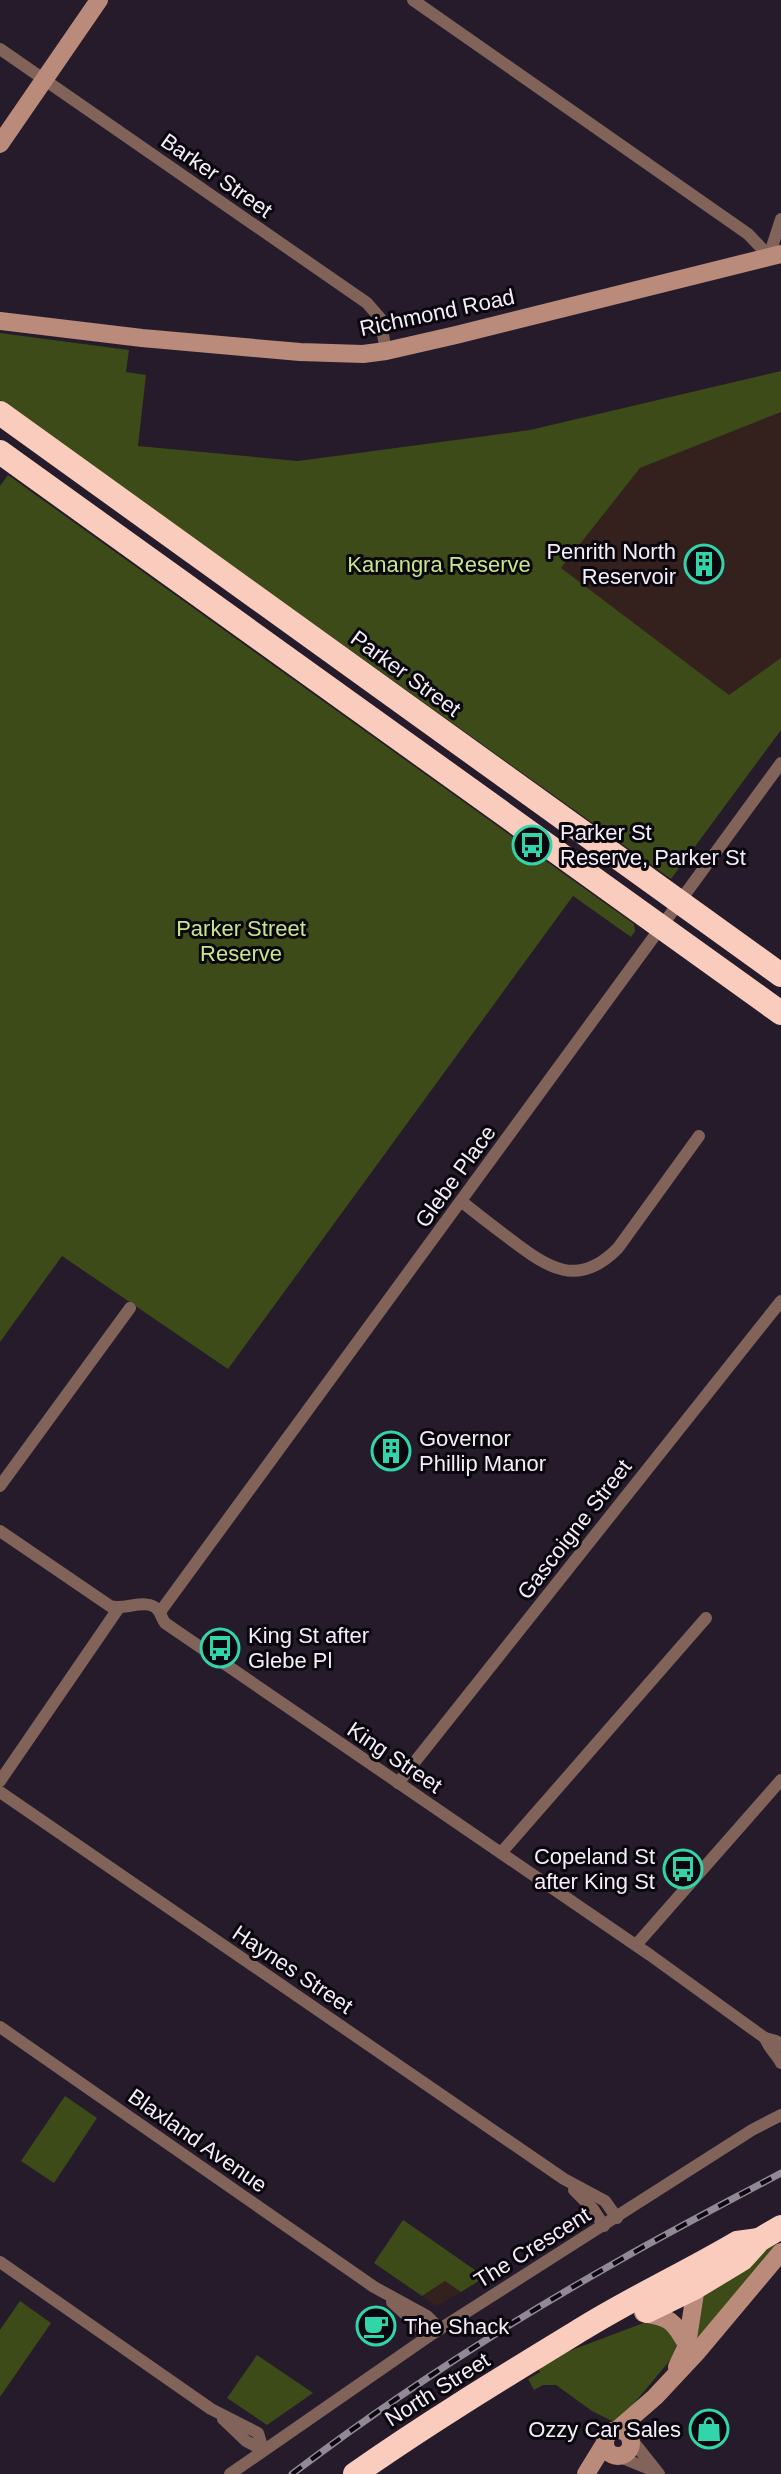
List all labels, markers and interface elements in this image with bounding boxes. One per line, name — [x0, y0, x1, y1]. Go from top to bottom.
street label: Barker Street — [156, 128, 277, 223]
street label: Richmond Road — [357, 284, 517, 341]
place label: Penrith North Reservoir — [546, 539, 676, 589]
building icon: Penrith North Reservoir — [683, 543, 725, 585]
park label: Kanangra Reserve — [347, 552, 531, 577]
street label: Parker Street — [346, 625, 465, 722]
place label: Parker St Reserve, Parker St — [560, 820, 746, 870]
bus stop icon: Parker St Reserve, Parker St — [511, 824, 553, 866]
park label: Parker Street Reserve — [176, 916, 306, 966]
street label: Glebe Place — [410, 1120, 501, 1232]
place label: Governor Phillip Manor — [419, 1426, 546, 1476]
building icon: Governor Phillip Manor — [370, 1430, 412, 1472]
street label: Gascoigne Street — [512, 1455, 637, 1604]
place label: King St after Glebe Pl — [248, 1623, 369, 1673]
bus stop icon: King St after Glebe Pl — [199, 1627, 241, 1669]
street label: King Street — [343, 1717, 447, 1798]
place label: Copeland St after King St — [534, 1844, 655, 1894]
bus stop icon: Copeland St after King St — [662, 1848, 704, 1890]
street label: Haynes Street — [228, 1920, 357, 2019]
street label: Blaxland Avenue — [124, 2083, 272, 2198]
street label: The Crescent — [470, 2202, 595, 2293]
cafe icon: The Shack — [355, 2305, 397, 2347]
place label: The Shack — [404, 2314, 510, 2339]
street label: North Street — [380, 2347, 494, 2431]
shop icon: Ozzy Car Sales — [688, 2408, 730, 2450]
place label: Ozzy Car Sales — [528, 2417, 681, 2442]

